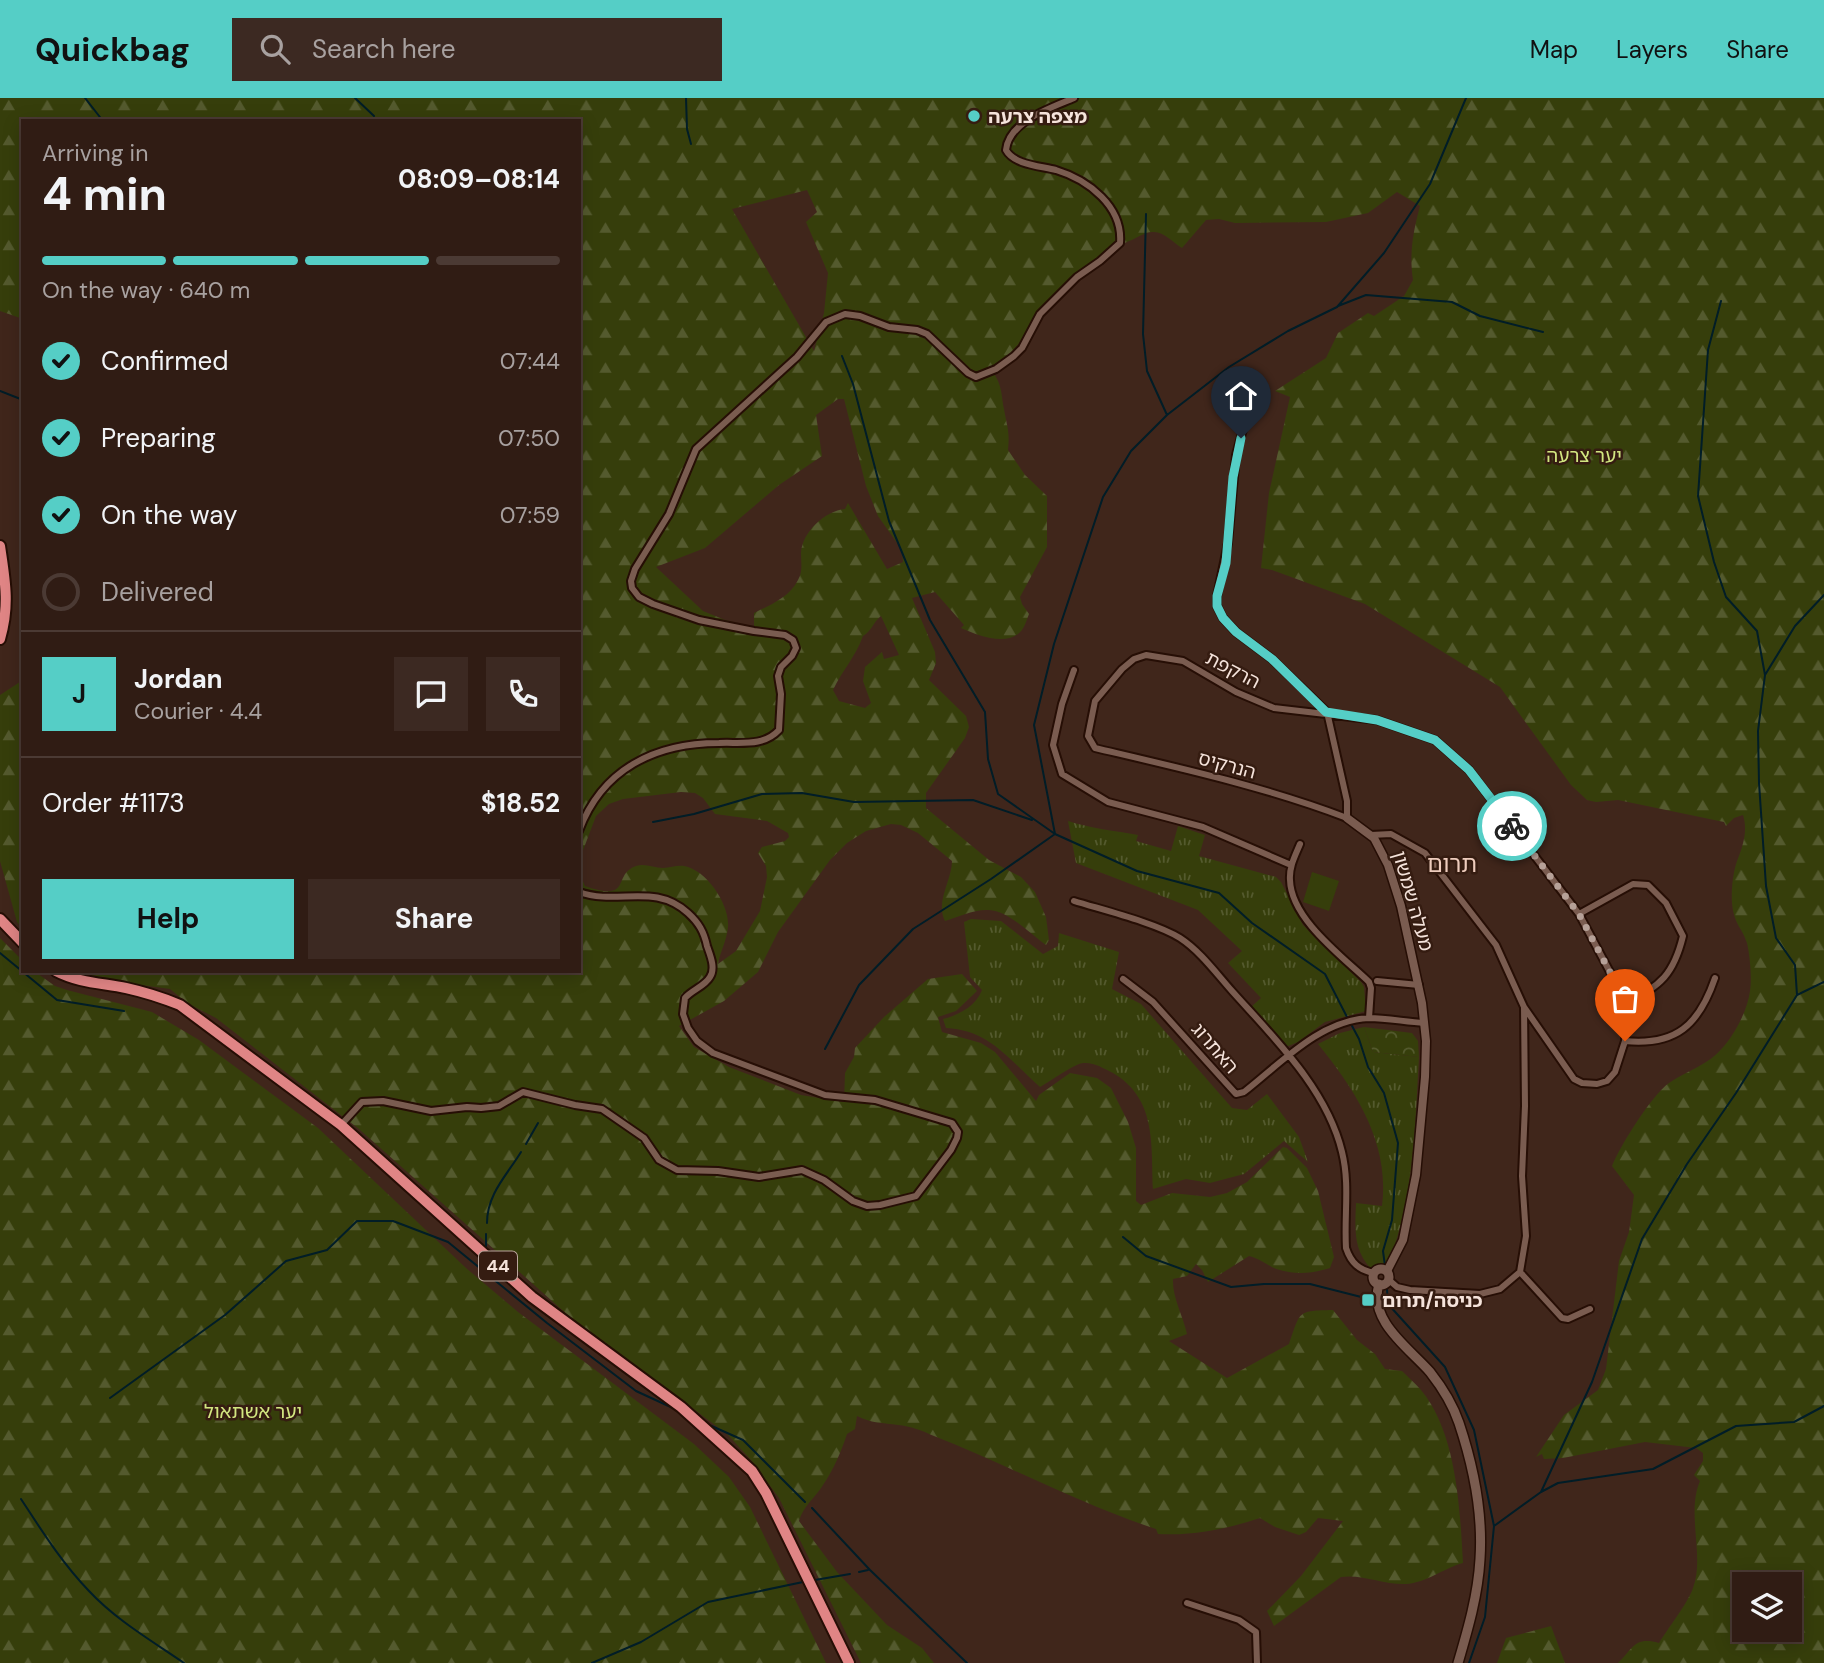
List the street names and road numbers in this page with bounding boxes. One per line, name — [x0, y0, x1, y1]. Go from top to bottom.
street label: הרקפת — [1201, 646, 1265, 694]
street label: הנרקיס — [1195, 745, 1259, 785]
street label: מעלה שמשון — [1387, 848, 1439, 954]
street label: האתרוג — [1186, 1017, 1244, 1079]
road number: 44 — [479, 1252, 517, 1280]

